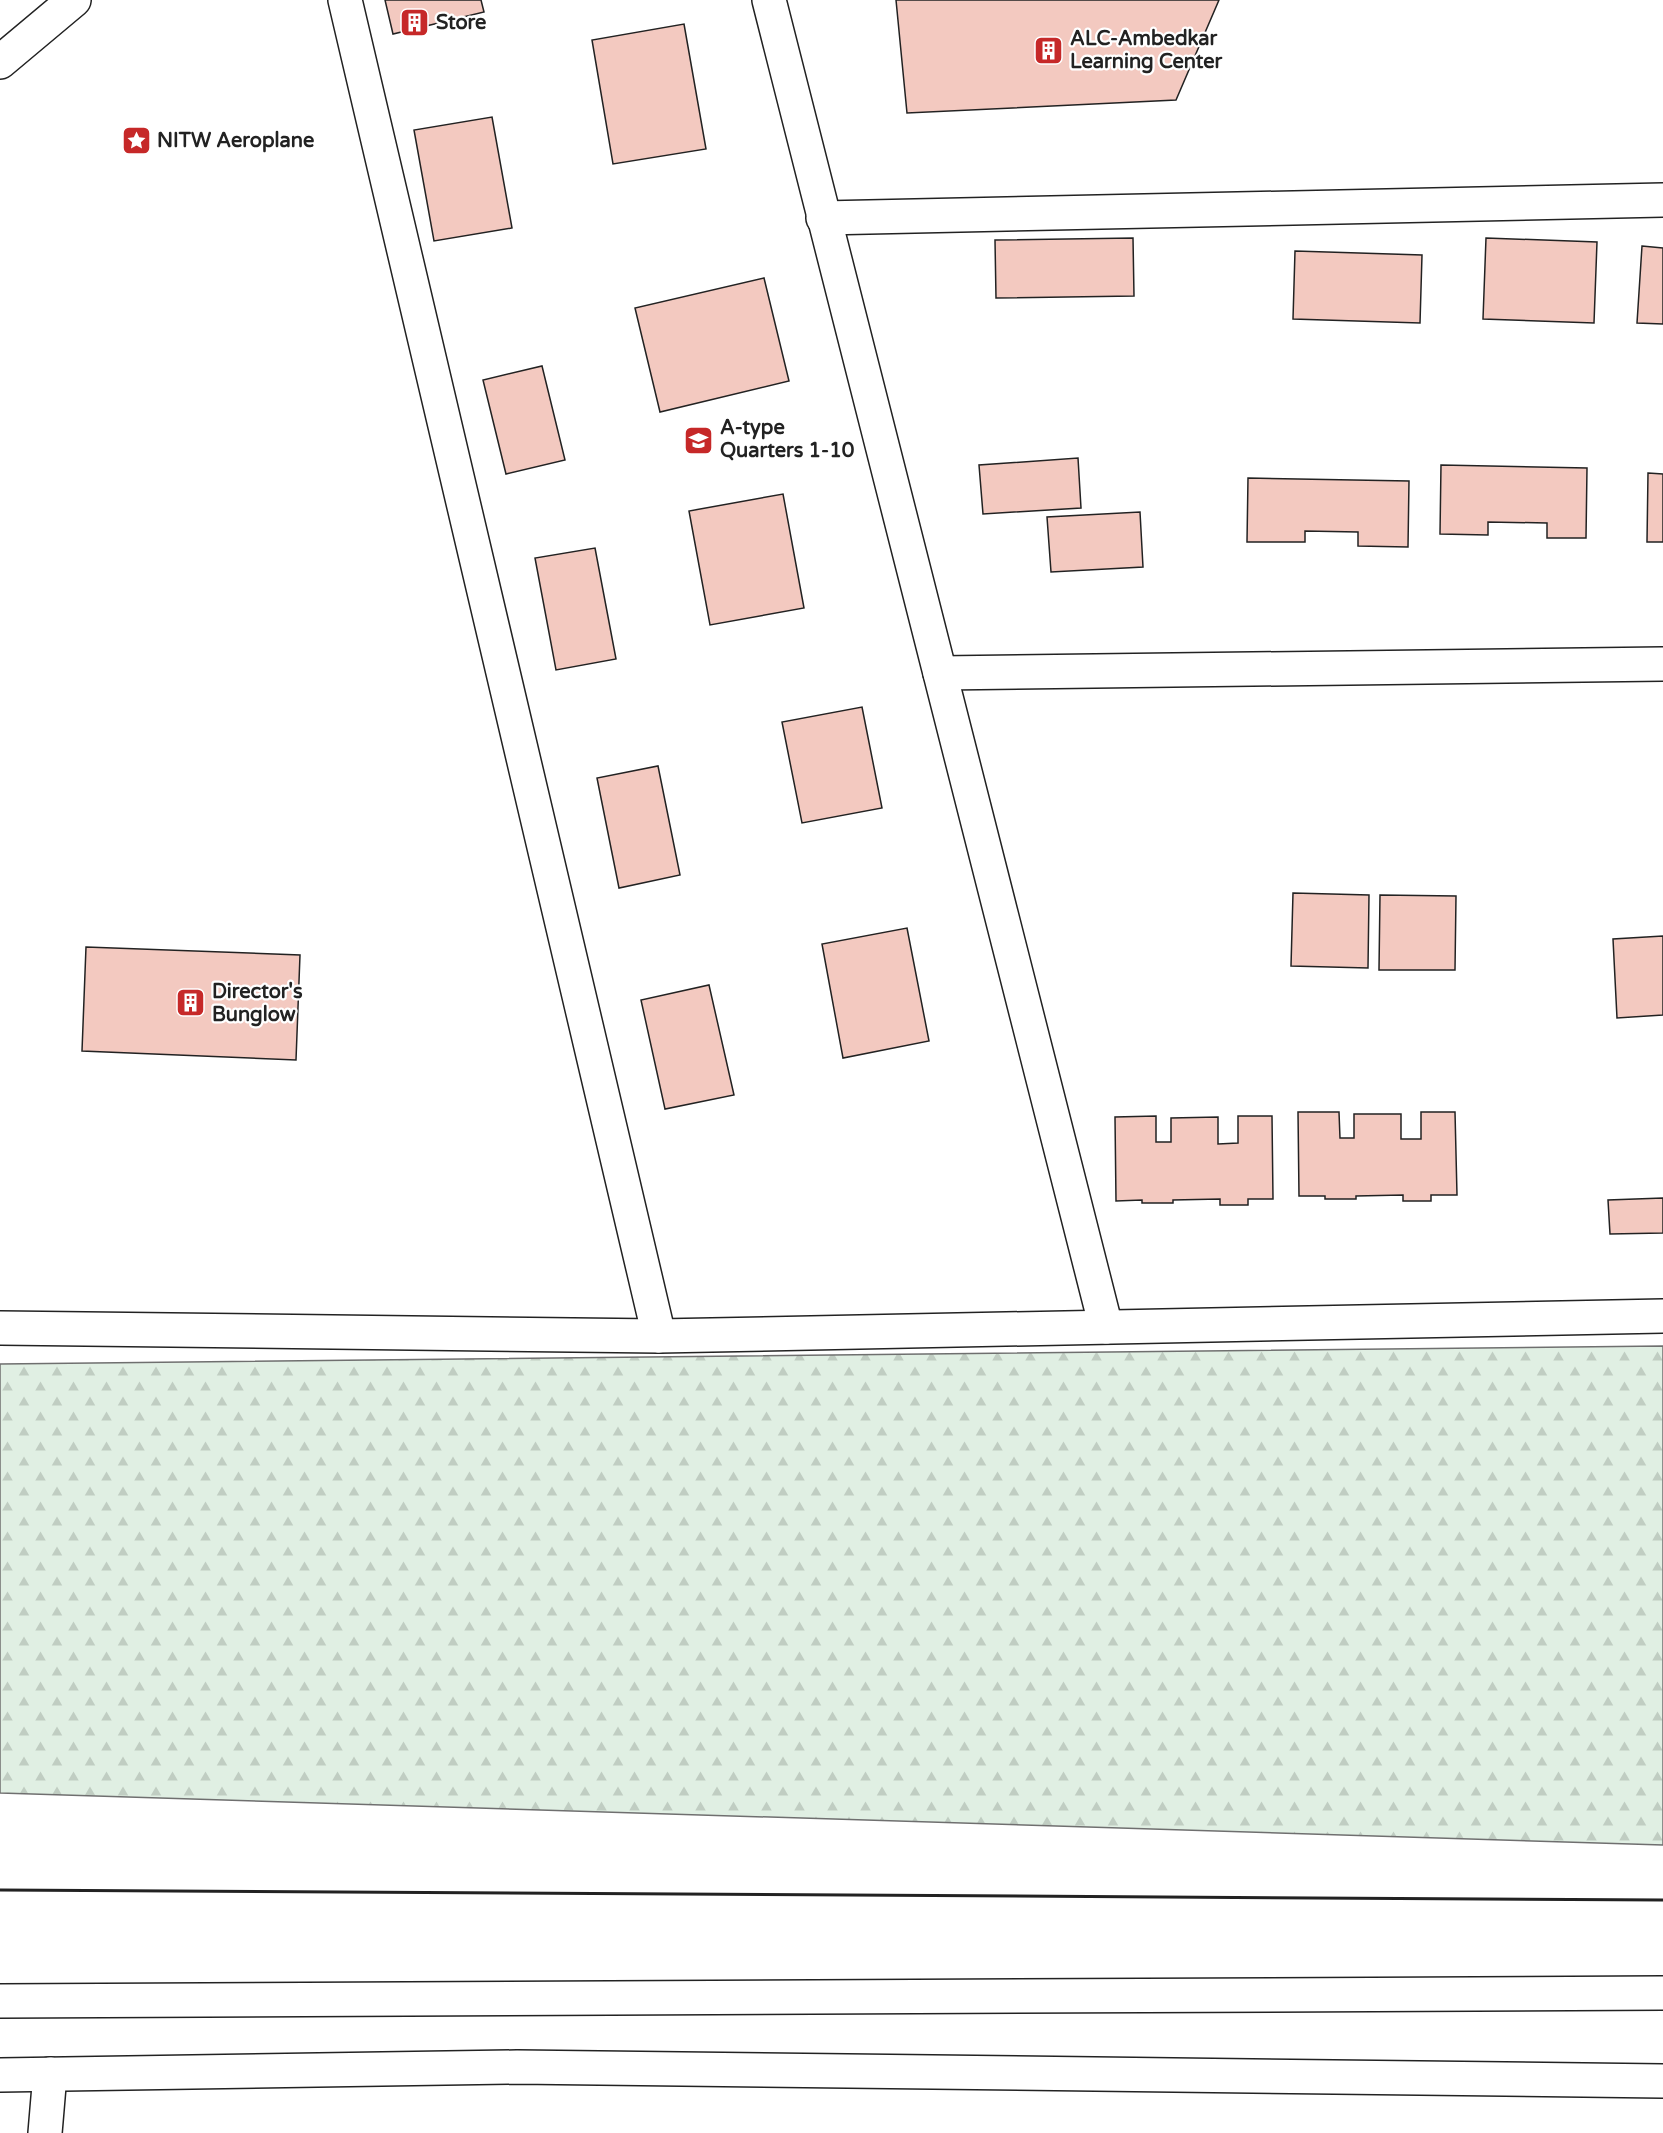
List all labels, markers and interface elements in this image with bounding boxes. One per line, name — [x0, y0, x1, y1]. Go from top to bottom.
building icon: Store — [399, 7, 431, 39]
place label: Store — [436, 11, 486, 35]
place label: ALC-Ambedkar Learning Center — [1070, 27, 1223, 74]
building icon: ALC-Ambedkar Learning Center — [1033, 34, 1065, 66]
place icon: NITW Aeroplane — [120, 125, 152, 157]
place label: NITW Aeroplane — [157, 129, 314, 153]
place label: A-type Quarters 1-10 — [720, 416, 855, 463]
school or university icon: A-type Quarters 1-10 — [683, 424, 715, 456]
place label: Director's Bunglow — [212, 980, 303, 1027]
building icon: Director's Bunglow — [175, 987, 207, 1019]

